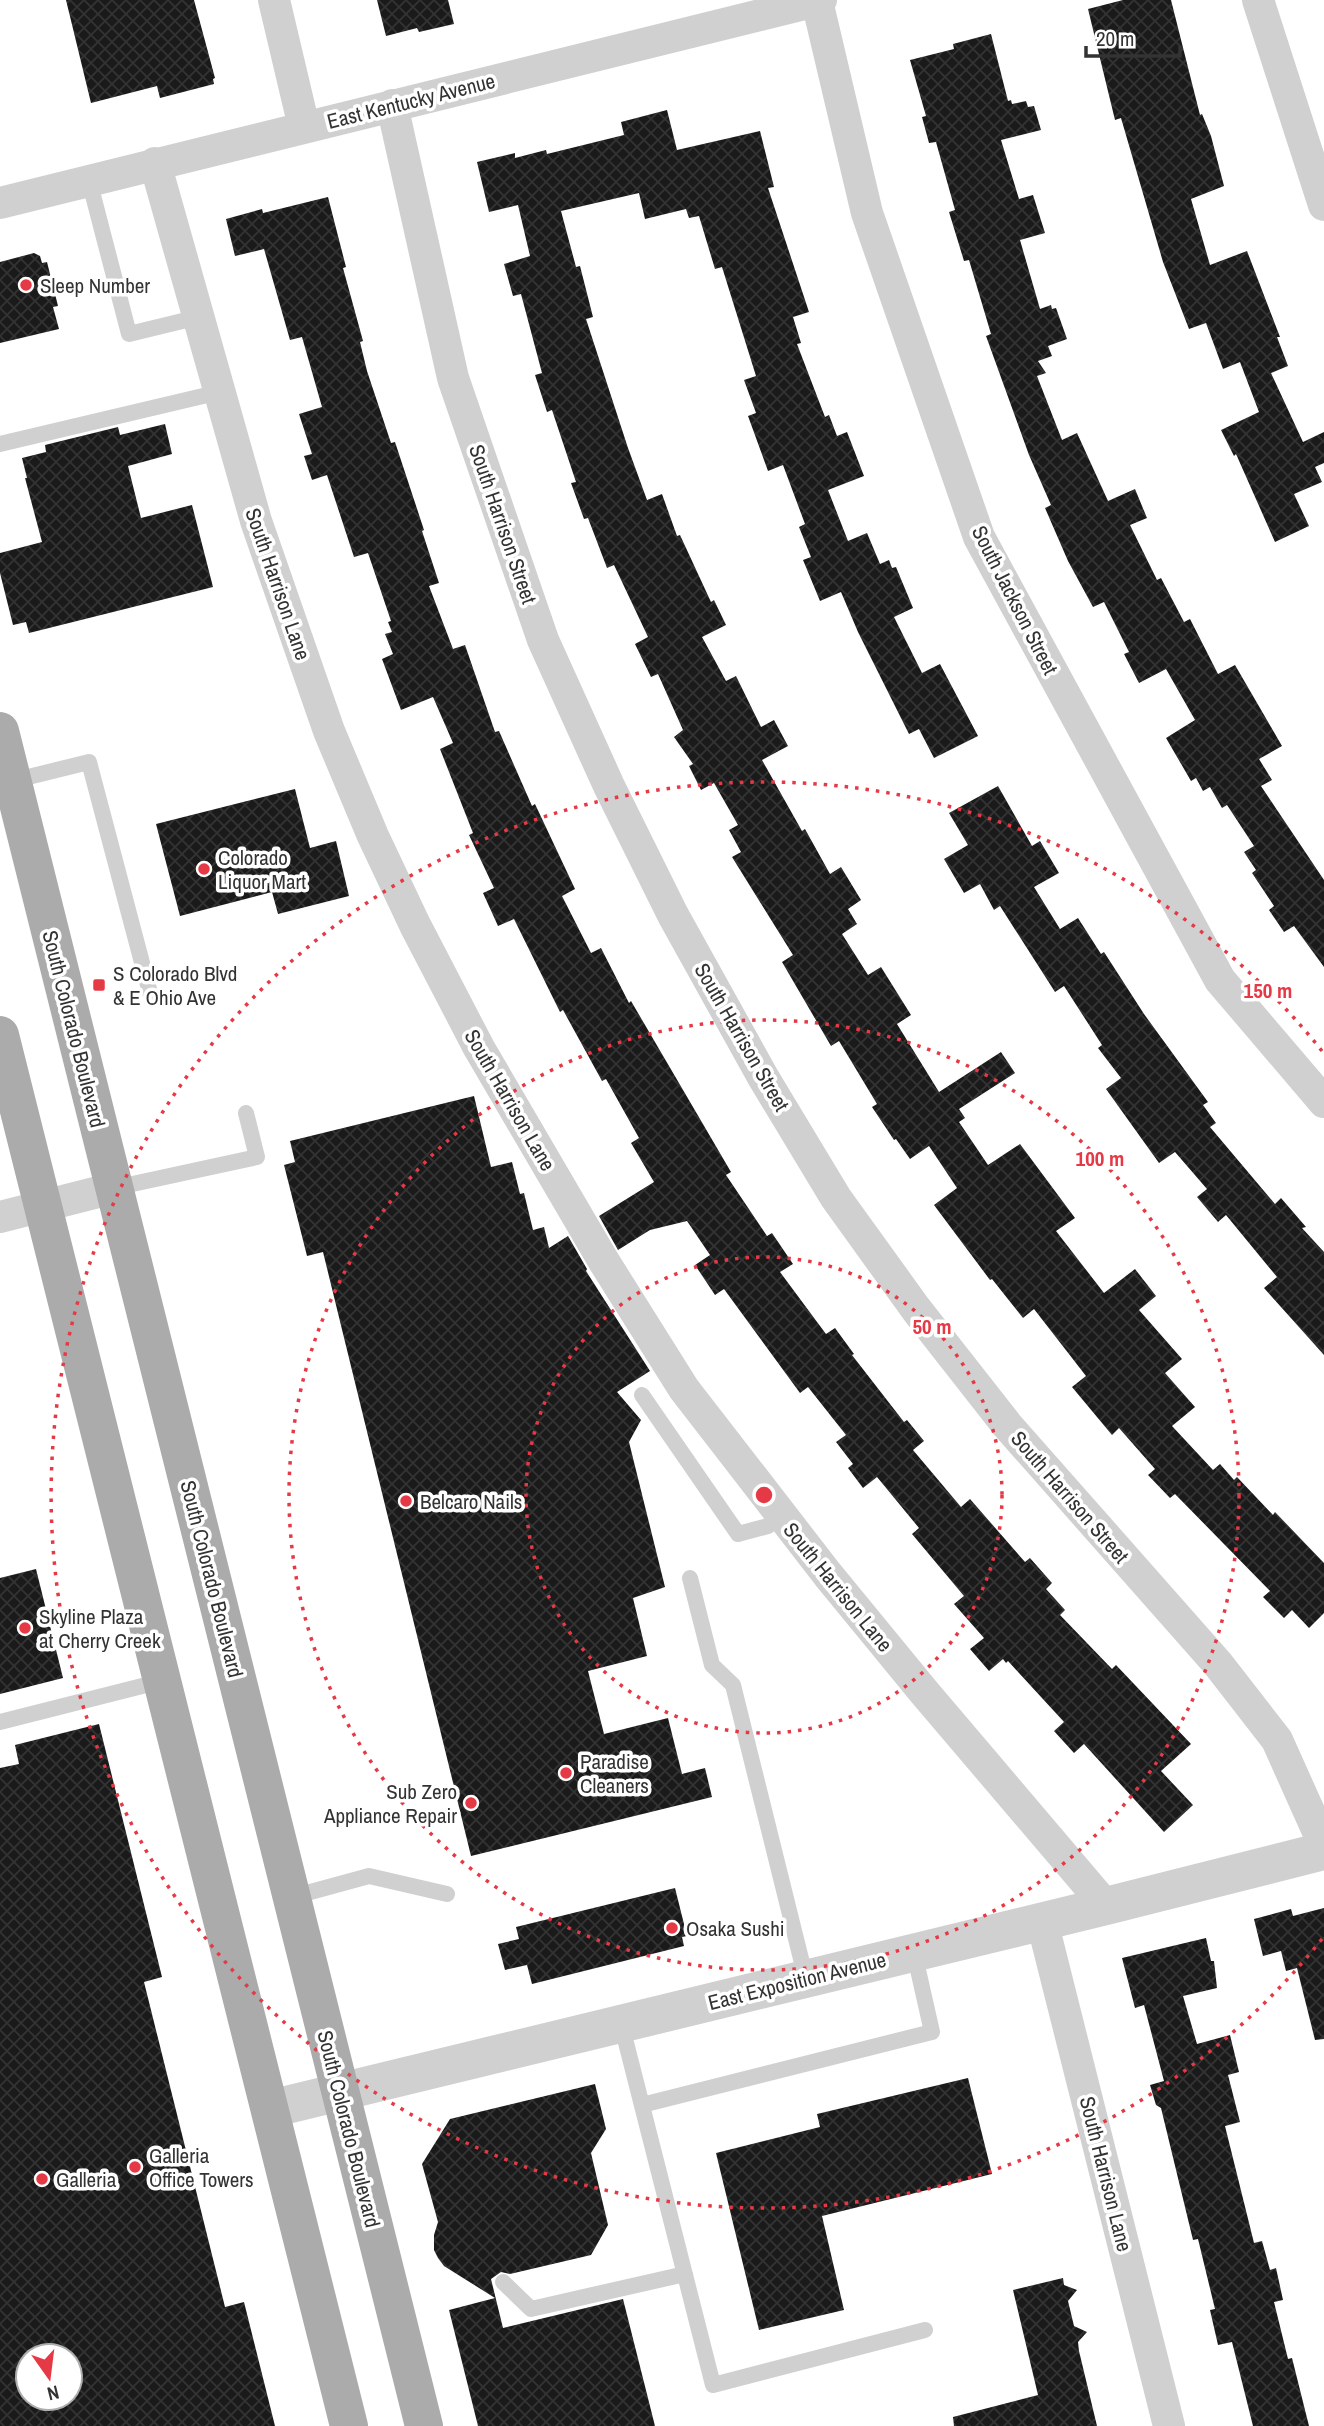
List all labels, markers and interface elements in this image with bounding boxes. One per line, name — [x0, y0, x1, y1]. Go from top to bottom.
scale bar — [1086, 14, 1180, 58]
text: 20 m — [1096, 24, 1134, 53]
street label: East Kentucky Avenue — [324, 66, 498, 136]
place label: Sleep Number — [40, 271, 150, 300]
marker: Sleep Number — [18, 277, 34, 293]
street label: South Harrison Street — [462, 441, 544, 608]
street label: South Harrison Lane — [238, 504, 318, 664]
street label: South Jackson Street — [965, 520, 1065, 680]
place label: Colorado Liquor Mart — [218, 843, 306, 896]
marker: Colorado Liquor Mart — [196, 861, 212, 877]
street label: South Colorado Boulevard — [35, 927, 113, 1131]
street label: South Harrison Street — [688, 958, 796, 1117]
place label: S Colorado Blvd & E Ohio Ave — [113, 959, 237, 1012]
text: 150 m — [1244, 976, 1292, 1005]
marker: S Colorado Blvd & E Ohio Ave — [91, 977, 107, 993]
street label: South Harrison Lane — [458, 1024, 562, 1176]
text: 100 m — [1076, 1144, 1124, 1173]
text: 50 m — [912, 1312, 952, 1341]
street label: South Harrison Street — [1004, 1425, 1136, 1570]
street label: South Colorado Boulevard — [173, 1477, 251, 1681]
centre of rings — [752, 1483, 776, 1507]
place label: Belcaro Nails — [420, 1487, 522, 1516]
marker: Belcaro Nails — [398, 1493, 414, 1509]
street label: South Harrison Lane — [777, 1516, 899, 1658]
place label: Skyline Plaza at Cherry Creek — [39, 1602, 161, 1655]
marker: Skyline Plaza at Cherry Creek — [17, 1620, 33, 1636]
place label: Paradise Cleaners — [580, 1747, 649, 1800]
marker: Paradise Cleaners — [558, 1765, 574, 1781]
place label: Sub Zero Appliance Repair — [323, 1777, 457, 1830]
marker: Sub Zero Appliance Repair — [463, 1795, 479, 1811]
place label: Osaka Sushi — [686, 1914, 785, 1943]
marker: Osaka Sushi — [664, 1920, 680, 1936]
street label: East Exposition Avenue — [705, 1945, 889, 2017]
street label: South Colorado Boulevard — [310, 2027, 388, 2231]
street label: South Harrison Lane — [1073, 2093, 1139, 2255]
place label: Galleria Office Towers — [149, 2141, 254, 2194]
marker: Galleria Office Towers — [127, 2159, 143, 2175]
place label: Galleria — [56, 2165, 117, 2194]
marker: Galleria — [34, 2171, 50, 2187]
north arrow — [14, 2342, 84, 2412]
text: N — [45, 2380, 62, 2407]

